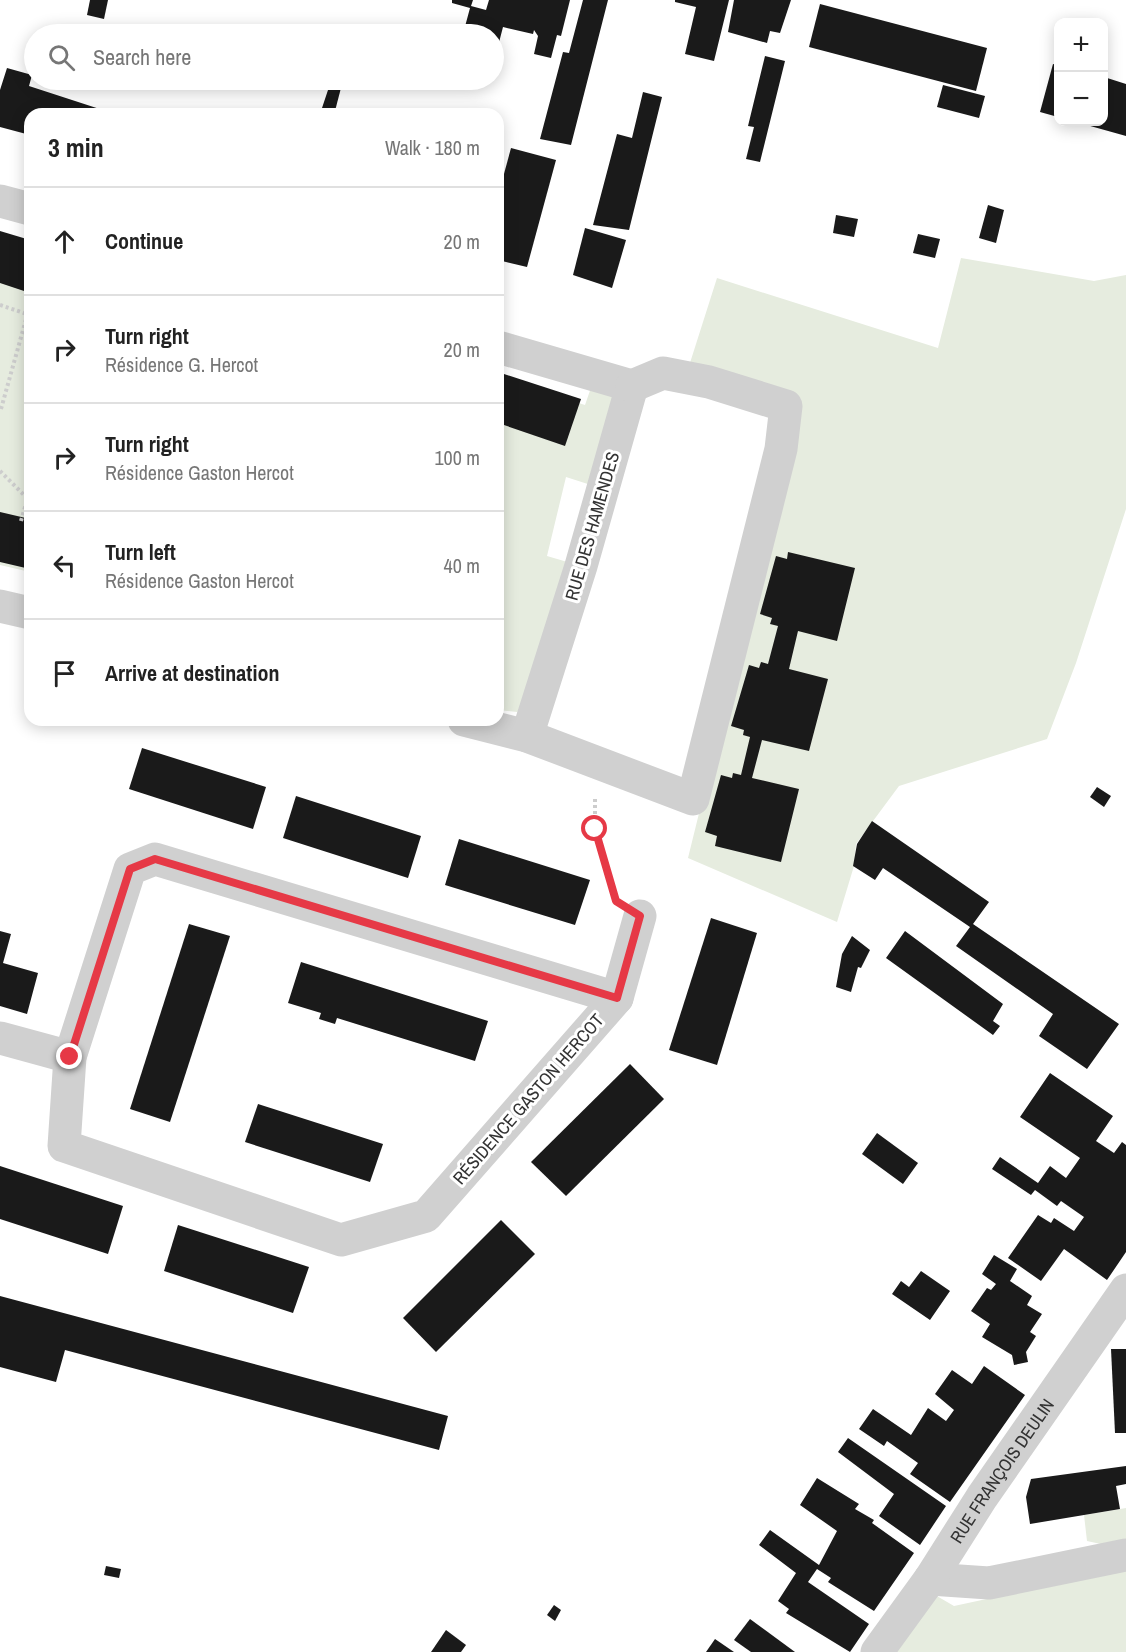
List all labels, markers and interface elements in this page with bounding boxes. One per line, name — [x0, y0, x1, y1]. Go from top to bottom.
map controls — [1054, 18, 1108, 126]
button: + — [1054, 18, 1108, 72]
search box — [24, 24, 504, 90]
icon: search — [45, 41, 78, 74]
text: Search here — [93, 42, 191, 72]
button: − — [1054, 72, 1108, 126]
text: 3 min — [48, 130, 104, 165]
text: Walk · 180 m — [385, 134, 480, 161]
icon: ahead — [48, 225, 81, 258]
text: Continue — [105, 226, 183, 256]
text: 20 m — [444, 228, 480, 255]
text: Turn right — [105, 321, 189, 351]
icon: right — [48, 333, 81, 366]
text: 20 m — [444, 336, 480, 363]
text: Résidence G. Hercot — [105, 351, 258, 378]
text: Turn right — [105, 429, 189, 459]
icon: right — [48, 441, 81, 474]
text: 100 m — [434, 444, 480, 471]
street label: RUE DES HAMENDES — [559, 449, 625, 603]
text: Résidence Gaston Hercot — [105, 459, 294, 486]
text: Turn left — [105, 537, 176, 567]
icon: left — [48, 549, 81, 582]
text: 40 m — [444, 552, 480, 579]
text: Résidence Gaston Hercot — [105, 567, 294, 594]
icon: arrive — [48, 657, 81, 690]
text: Arrive at destination — [105, 658, 279, 688]
route start — [581, 815, 607, 841]
street label: RÉSIDENCE GASTON HERCOT — [447, 1008, 609, 1190]
route end — [56, 1043, 82, 1069]
street label: RUE FRANÇOIS DEULIN — [943, 1393, 1059, 1548]

